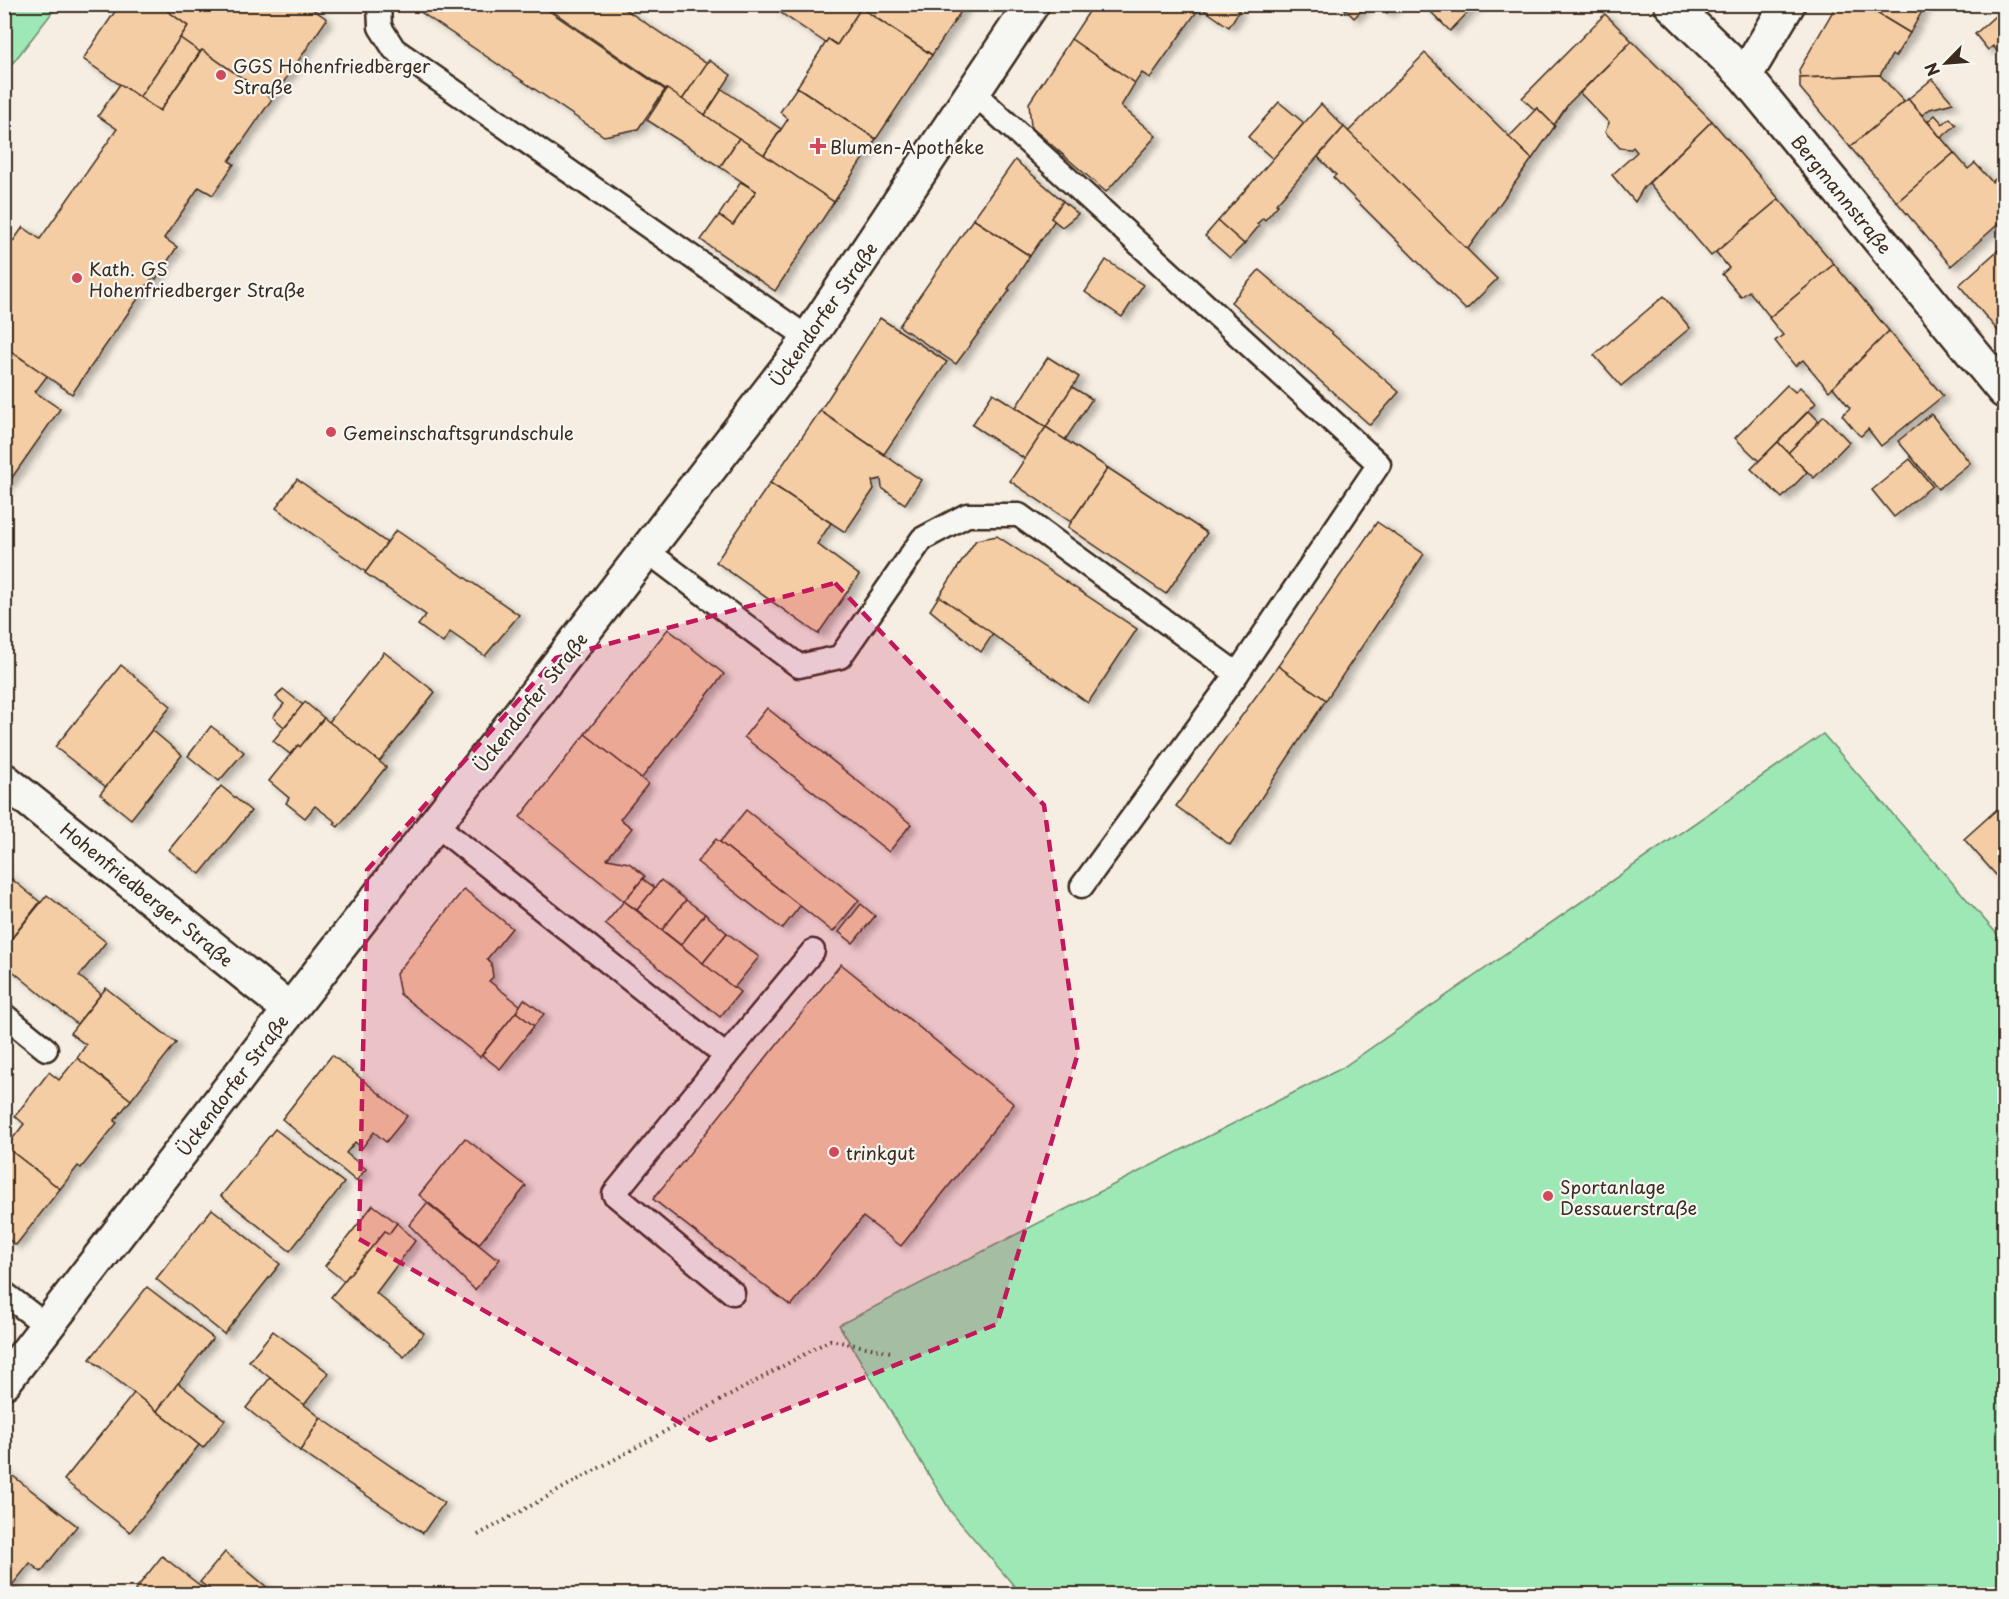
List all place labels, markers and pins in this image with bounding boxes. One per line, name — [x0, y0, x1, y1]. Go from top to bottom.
place label: GGS Hohenfriedberger Straße — [233, 52, 431, 100]
marker: GGS Hohenfriedberger Straße — [214, 68, 228, 82]
place label: Blumen-Apotheke — [830, 133, 984, 160]
marker: Blumen-Apotheke — [811, 139, 825, 153]
place label: Kath. GS Hohenfriedberger Straße — [89, 255, 305, 303]
marker: Kath. GS Hohenfriedberger Straße — [70, 271, 84, 285]
place label: Gemeinschaftsgrundschule — [343, 419, 574, 446]
marker: Gemeinschaftsgrundschule — [324, 425, 338, 439]
place label: trinkgut — [846, 1139, 915, 1166]
marker: trinkgut — [827, 1145, 841, 1159]
place label: Sportanlage Dessauerstraße — [1560, 1173, 1697, 1221]
marker: Sportanlage Dessauerstraße — [1541, 1189, 1555, 1203]

